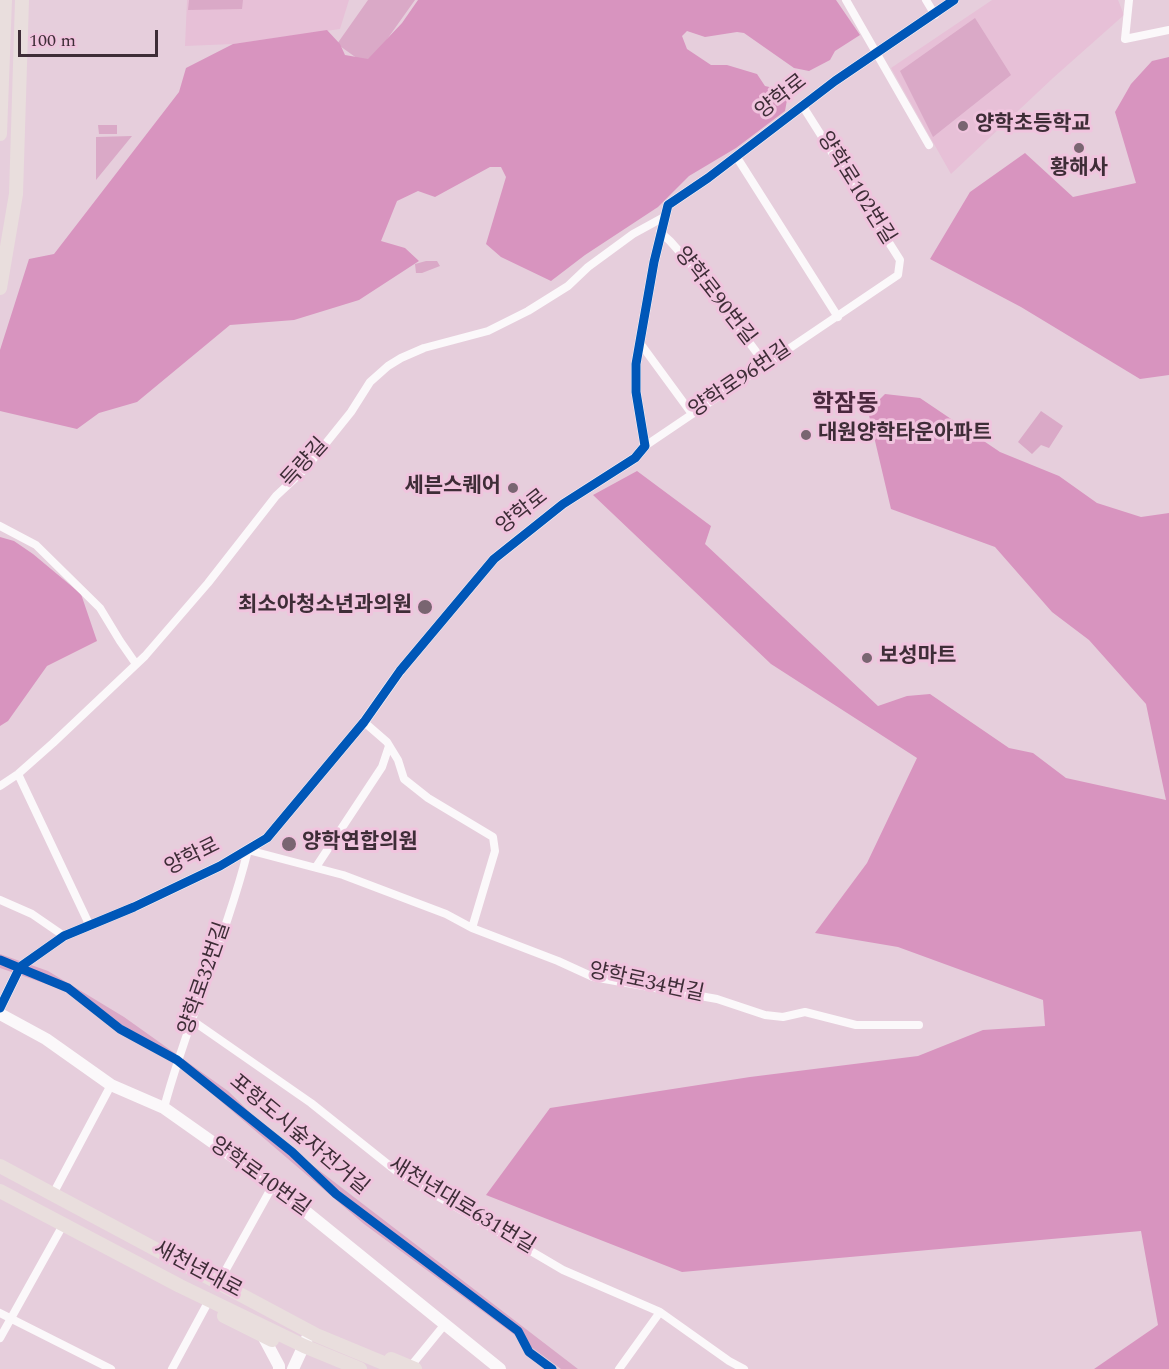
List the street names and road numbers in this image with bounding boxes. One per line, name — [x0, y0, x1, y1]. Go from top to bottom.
street label: 양학로 — [751, 70, 813, 126]
street label: 양학로102번길 — [810, 128, 900, 250]
street label: 양학로90번길 — [668, 243, 760, 351]
street label: 양학로96번길 — [685, 338, 797, 424]
street label: 득량길 — [277, 434, 335, 494]
street label: 양학로 — [492, 485, 554, 541]
street label: 양학로 — [161, 834, 225, 882]
street label: 양학로32번길 — [175, 919, 237, 1039]
street label: 양학로34번길 — [586, 959, 706, 1009]
street label: 포항도시숲자전거길 — [223, 1070, 373, 1202]
street label: 양학로10번길 — [204, 1133, 314, 1223]
street label: 새천년대로631번길 — [383, 1153, 539, 1261]
street label: 새천년대로 — [148, 1237, 246, 1305]

